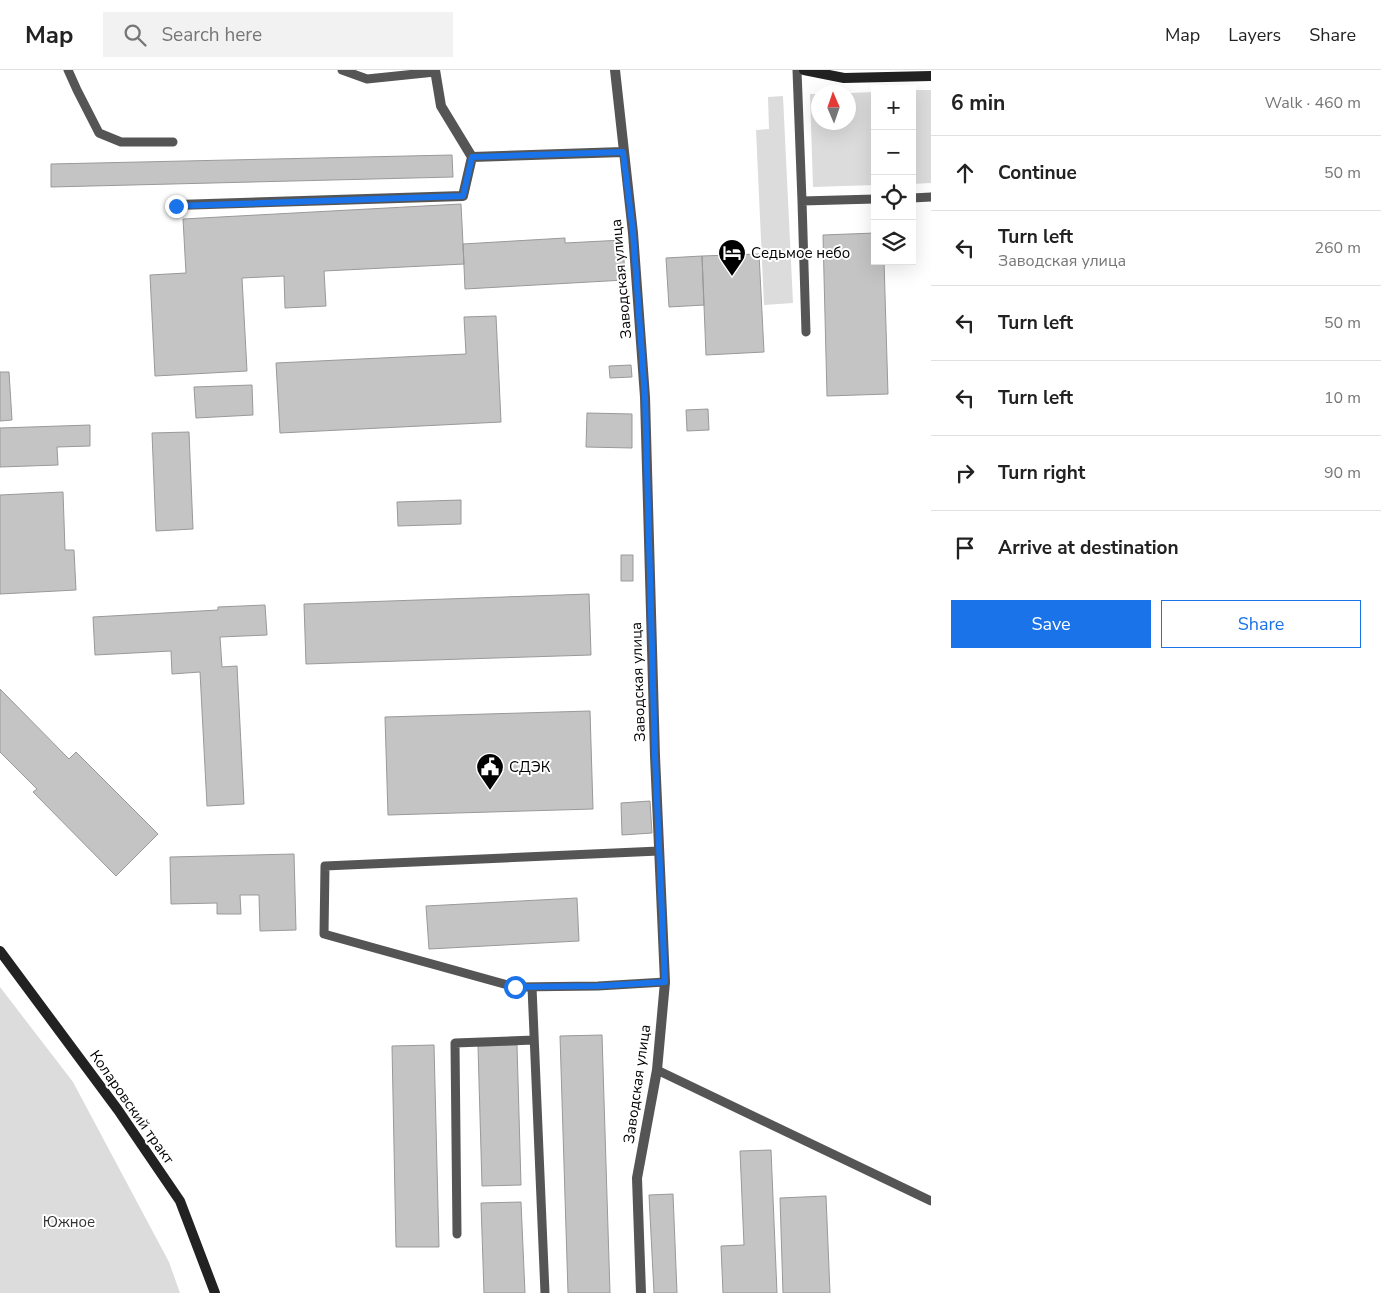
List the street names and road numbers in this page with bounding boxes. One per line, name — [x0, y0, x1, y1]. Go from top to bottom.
street label: Заводская улица — [606, 218, 636, 340]
street label: Заводская улица — [626, 622, 650, 742]
street label: Заводская улица — [619, 1023, 655, 1145]
street label: Коларовский тракт — [85, 1046, 179, 1168]

